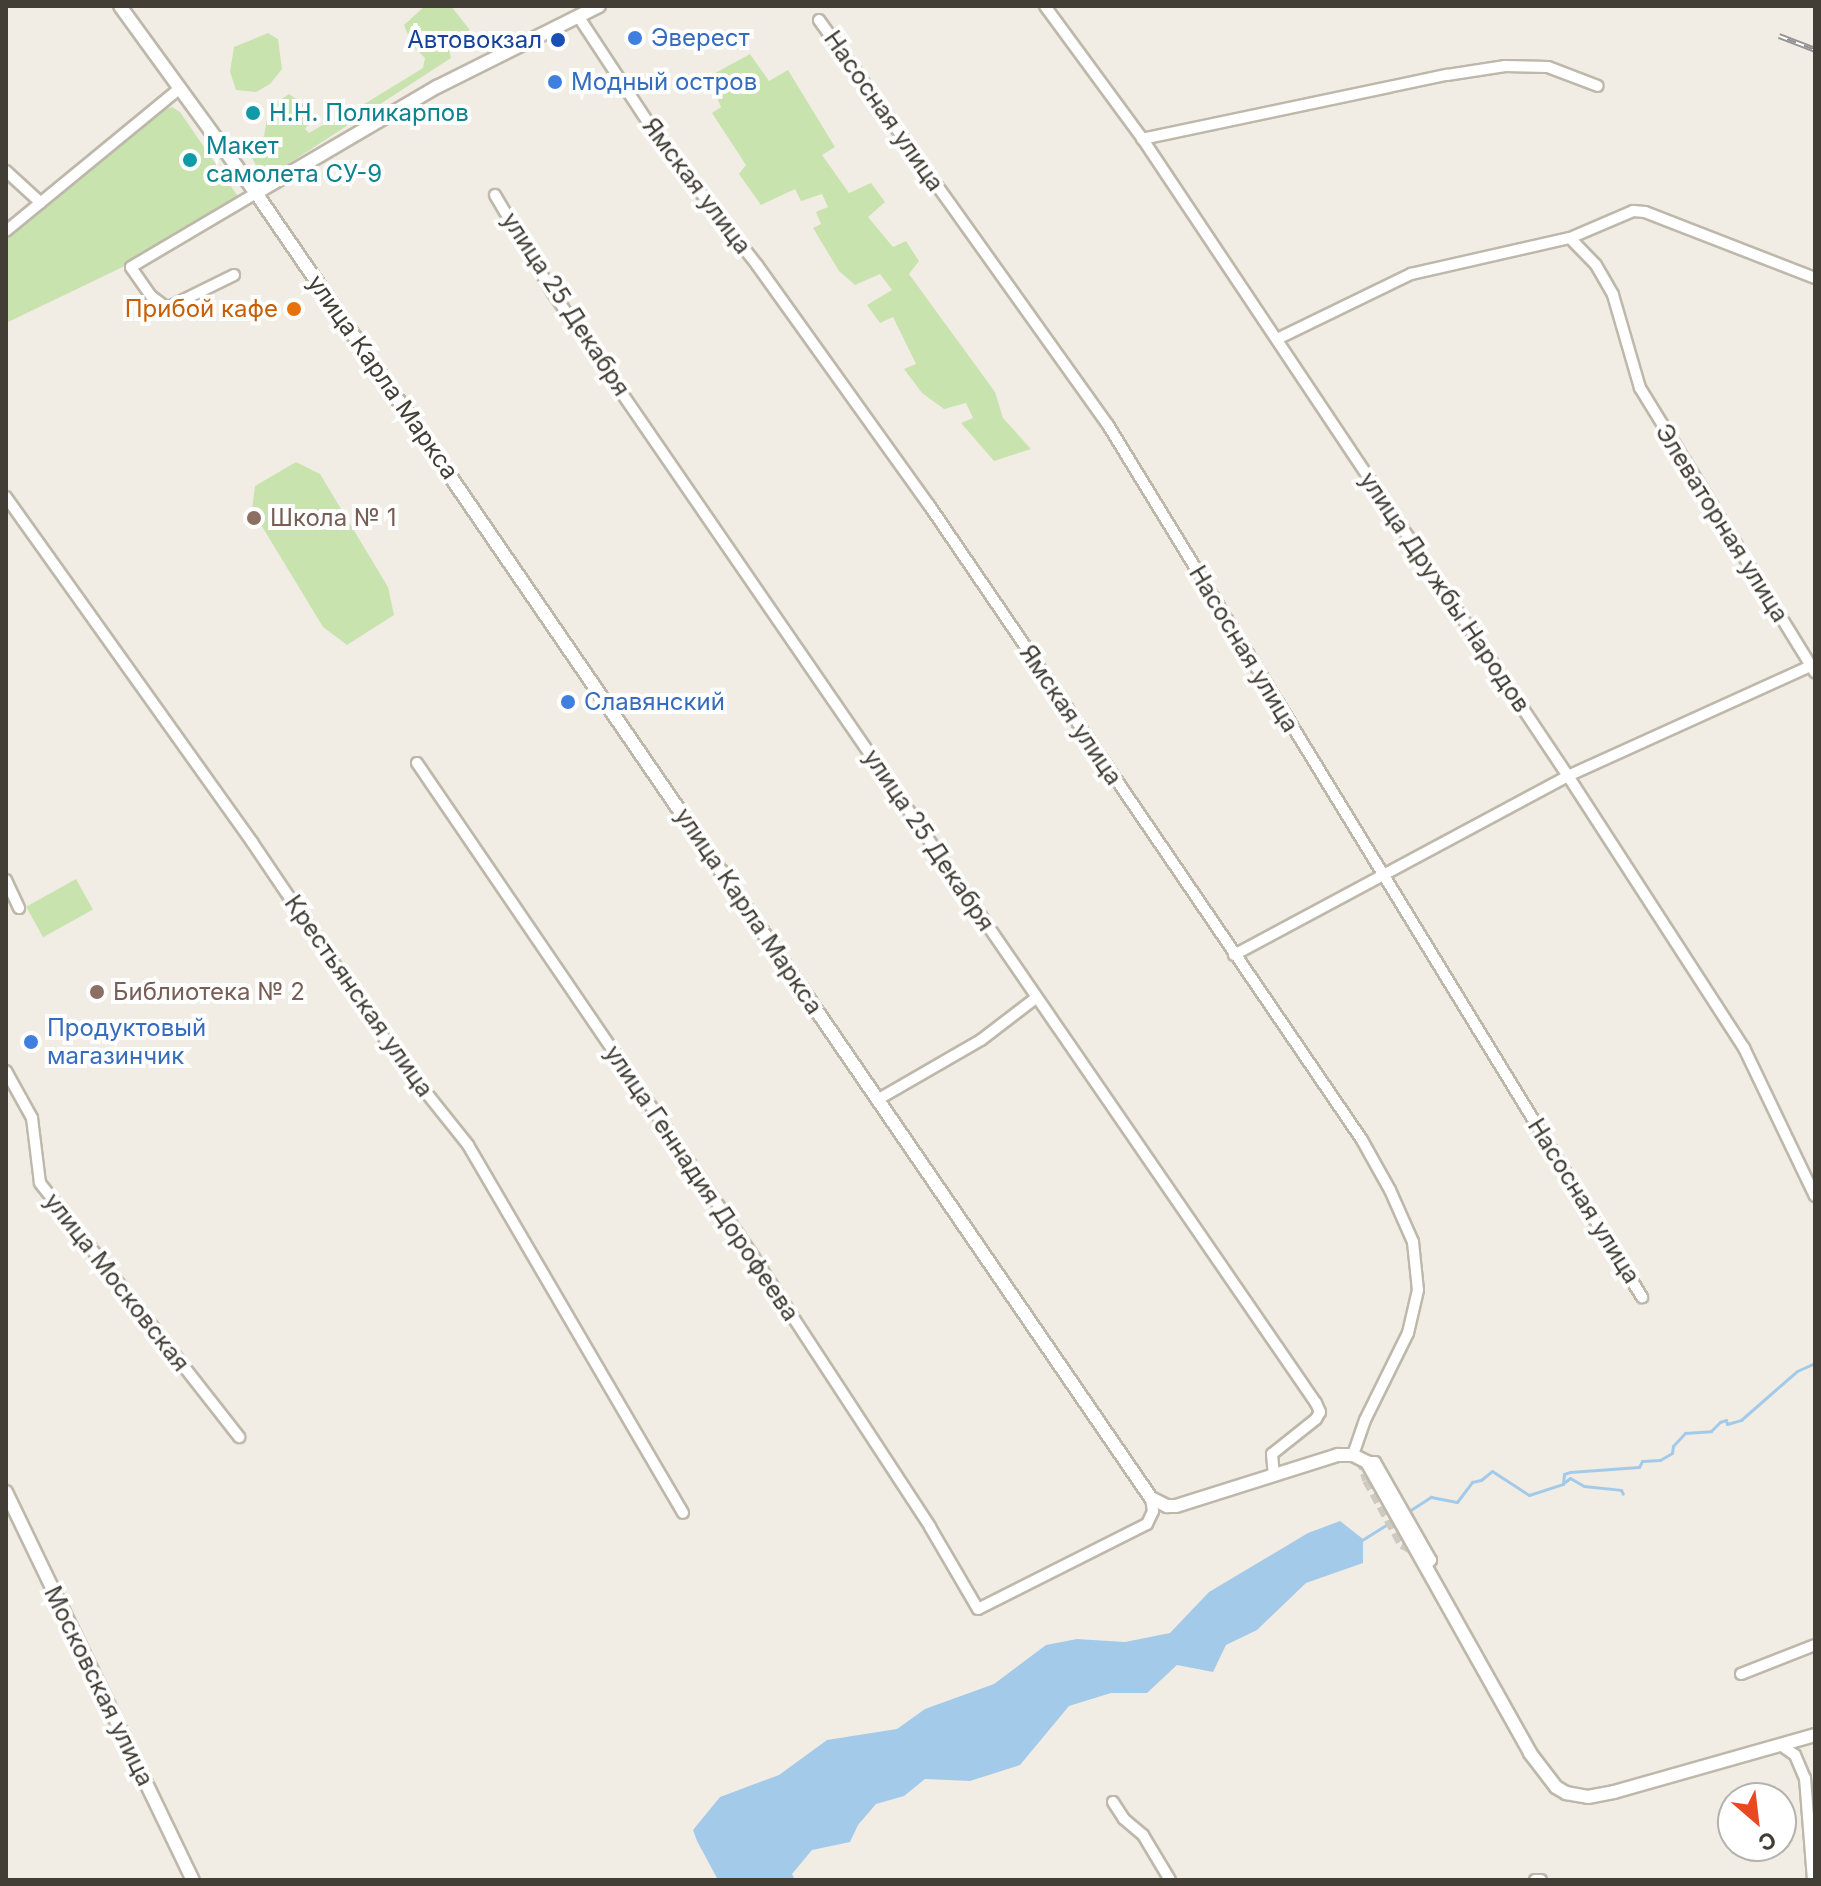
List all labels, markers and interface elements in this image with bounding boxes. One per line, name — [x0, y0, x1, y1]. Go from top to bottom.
place label: Эверест — [651, 24, 750, 52]
street label: Насосная улица — [818, 25, 950, 197]
place label: Автовокзал — [407, 26, 542, 54]
marker: Эверест — [626, 29, 644, 47]
marker: Автовокзал — [549, 31, 567, 49]
place label: Модный остров — [571, 68, 757, 96]
marker: Модный остров — [546, 73, 564, 91]
place label: Н.Н. Поликарпов — [269, 99, 469, 127]
marker: Н.Н. Поликарпов — [244, 104, 262, 122]
street label: Ямская улица — [637, 112, 757, 260]
place label: Макет самолета СУ-9 — [206, 132, 382, 188]
marker: Макет самолета СУ-9 — [181, 151, 199, 169]
street label: улица 25 Декабря — [496, 207, 636, 401]
street label: улица Карла Маркса — [302, 269, 464, 485]
place label: Прибой кафе — [125, 295, 278, 323]
marker: Прибой кафе — [285, 300, 303, 318]
street label: Элеваторная улица — [1649, 419, 1795, 627]
street label: улица Дружбы Народов — [1354, 466, 1536, 718]
place label: Школа № 1 — [270, 504, 397, 532]
marker: Школа № 1 — [245, 509, 263, 527]
street label: Насосная улица — [1183, 561, 1305, 737]
street label: Ямская улица — [1014, 640, 1128, 790]
place label: Славянский — [584, 688, 725, 716]
marker: Славянский — [559, 693, 577, 711]
street label: улица 25 Декабря — [857, 744, 1001, 936]
street label: улица Карла Маркса — [669, 802, 829, 1020]
street label: Крестьянская улица — [279, 890, 439, 1102]
place label: Библиотека № 2 — [113, 978, 305, 1006]
marker: Библиотека № 2 — [88, 983, 106, 1001]
place label: Продуктовый магазинчик — [47, 1014, 206, 1070]
marker: Продуктовый магазинчик — [22, 1033, 40, 1051]
street label: улица Геннадия Дорофеева — [599, 1039, 805, 1327]
street label: Насосная улица — [1522, 1113, 1646, 1289]
street label: улица Московская — [38, 1187, 196, 1377]
street label: Московская улица — [38, 1581, 160, 1791]
north arrow — [1717, 1782, 1797, 1862]
text: С — [1754, 1826, 1781, 1857]

